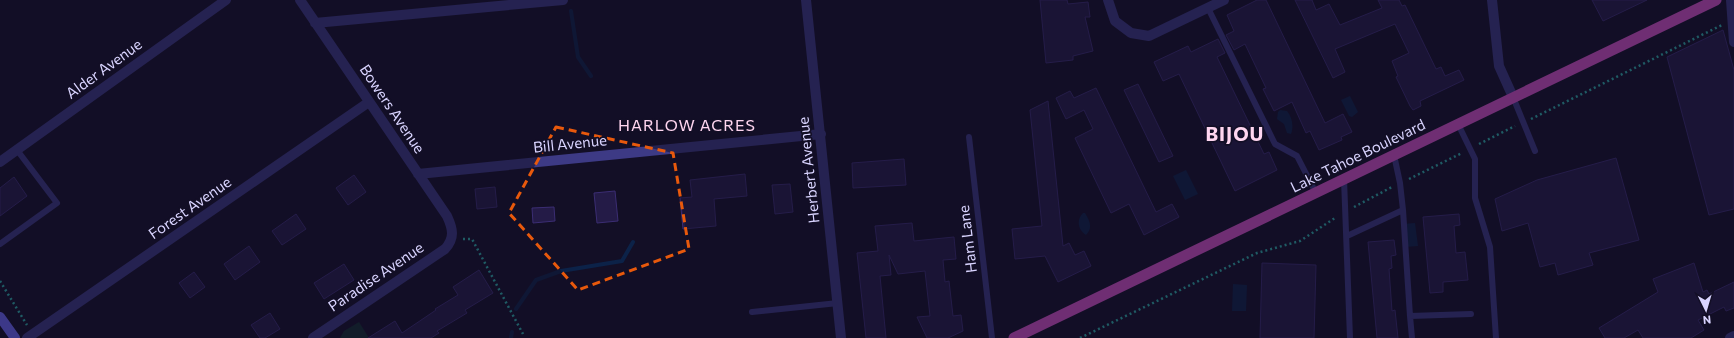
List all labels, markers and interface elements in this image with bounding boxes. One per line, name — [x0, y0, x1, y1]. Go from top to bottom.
street label: Alder Avenue — [62, 35, 145, 102]
street label: Bowers Avenue — [356, 61, 429, 156]
district label: HARLOW ACRES — [618, 115, 756, 134]
street label: Lake Tahoe Boulevard — [1287, 115, 1428, 196]
street label: Herbert Avenue — [793, 116, 823, 224]
district label: BIJOU — [1206, 122, 1264, 145]
street label: Bill Avenue — [532, 130, 608, 156]
street label: Forest Avenue — [145, 172, 234, 242]
street label: Ham Lane — [954, 204, 980, 274]
street label: Paradise Avenue — [324, 238, 427, 315]
north arrow — [1686, 290, 1726, 330]
text: N — [1702, 314, 1712, 327]

